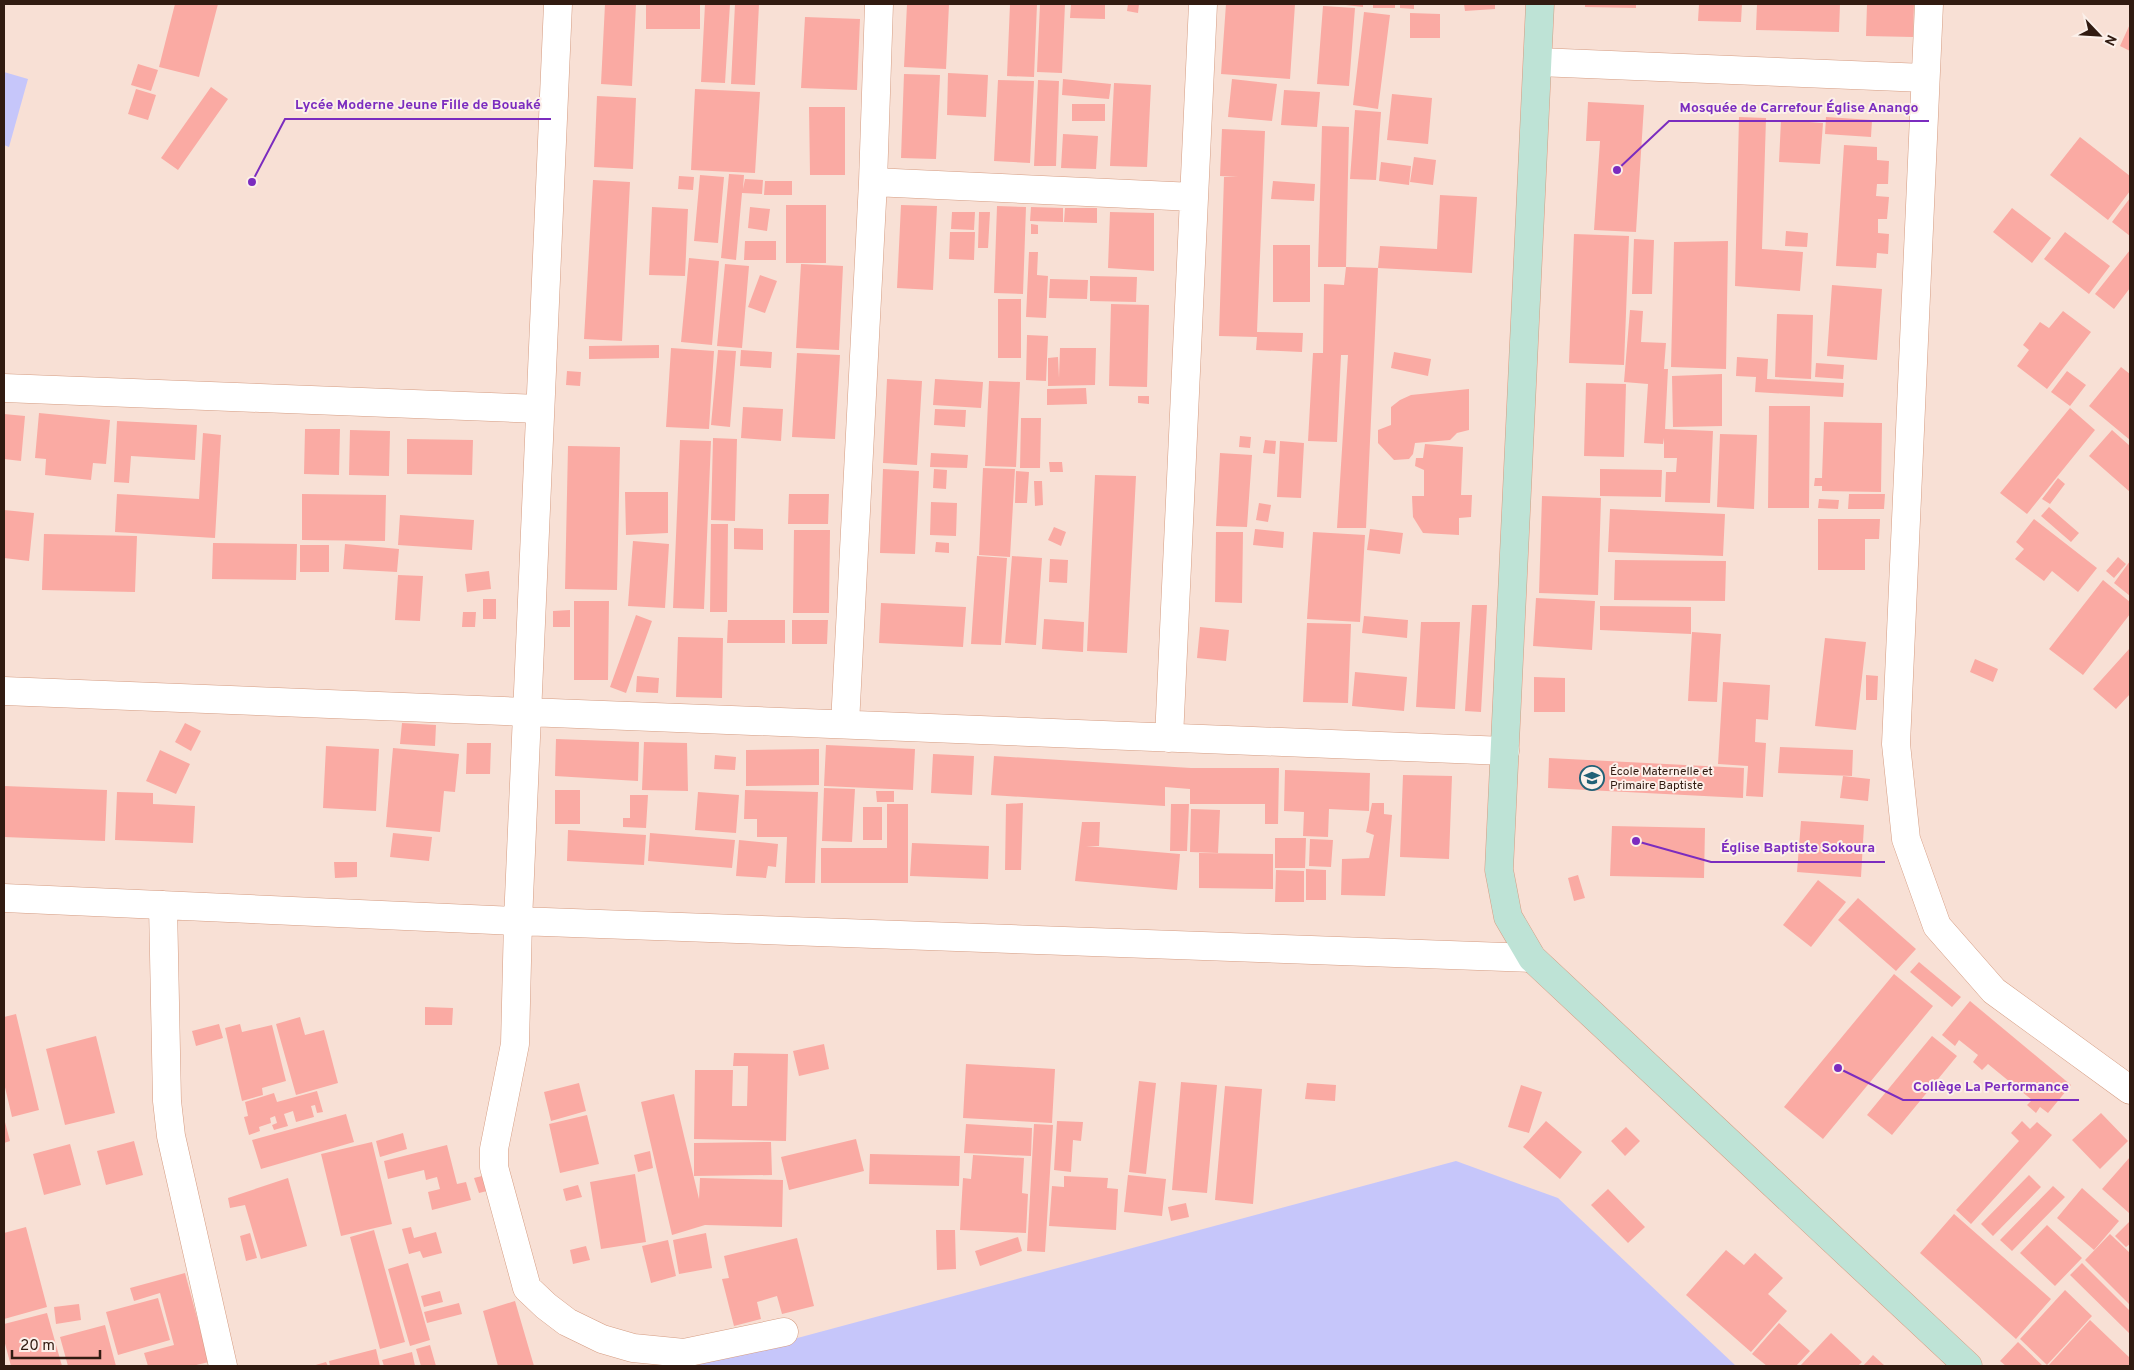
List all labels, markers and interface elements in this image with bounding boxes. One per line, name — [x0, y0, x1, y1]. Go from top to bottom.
north arrow — [2074, 10, 2124, 60]
text: N — [2100, 32, 2119, 48]
callout: Lycée Moderne Jeune Fille de Bouaké — [285, 90, 551, 119]
callout: Mosquée de Carrefour Église Anango — [1669, 92, 1929, 121]
text: Lycée Moderne Jeune Fille de Bouaké — [295, 97, 541, 114]
text: Mosquée de Carrefour Église Anango — [1680, 99, 1918, 117]
place label: École Maternelle et Primaire Baptiste — [1610, 764, 1713, 794]
school or university icon: École Maternelle et Primaire Baptiste — [1579, 765, 1605, 791]
callout: Église Baptiste Sokoura — [1711, 833, 1885, 862]
text: Église Baptiste Sokoura — [1721, 839, 1875, 857]
callout: Collège La Performance — [1903, 1071, 2079, 1100]
text: Collège La Performance — [1913, 1079, 2069, 1096]
scale bar — [12, 1328, 100, 1360]
text: 20 m — [20, 1337, 55, 1356]

